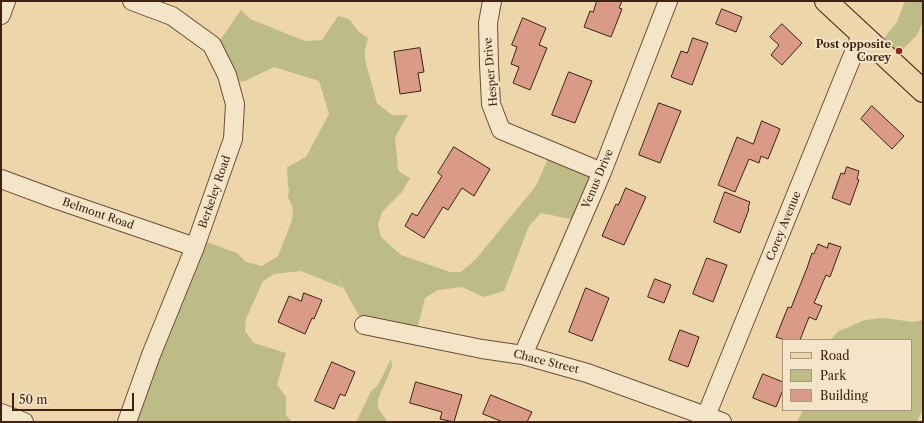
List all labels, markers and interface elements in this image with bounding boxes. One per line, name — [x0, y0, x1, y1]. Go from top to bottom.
street label: Hesper Drive — [481, 37, 501, 107]
place label: Post opposite Corey — [816, 38, 891, 64]
marker: Post opposite Corey — [894, 46, 904, 56]
street label: Venus Drive — [580, 147, 616, 211]
street label: Berkeley Road — [196, 154, 234, 230]
street label: Corey Avenue — [764, 189, 804, 263]
street label: Belmont Road — [60, 196, 136, 232]
legend — [782, 339, 912, 411]
street label: Chace Street — [512, 347, 580, 377]
text: Road — [820, 348, 850, 363]
text: Park — [820, 368, 846, 383]
scale bar — [14, 385, 136, 411]
text: Building — [820, 388, 868, 403]
text: 50 m — [19, 392, 48, 407]

